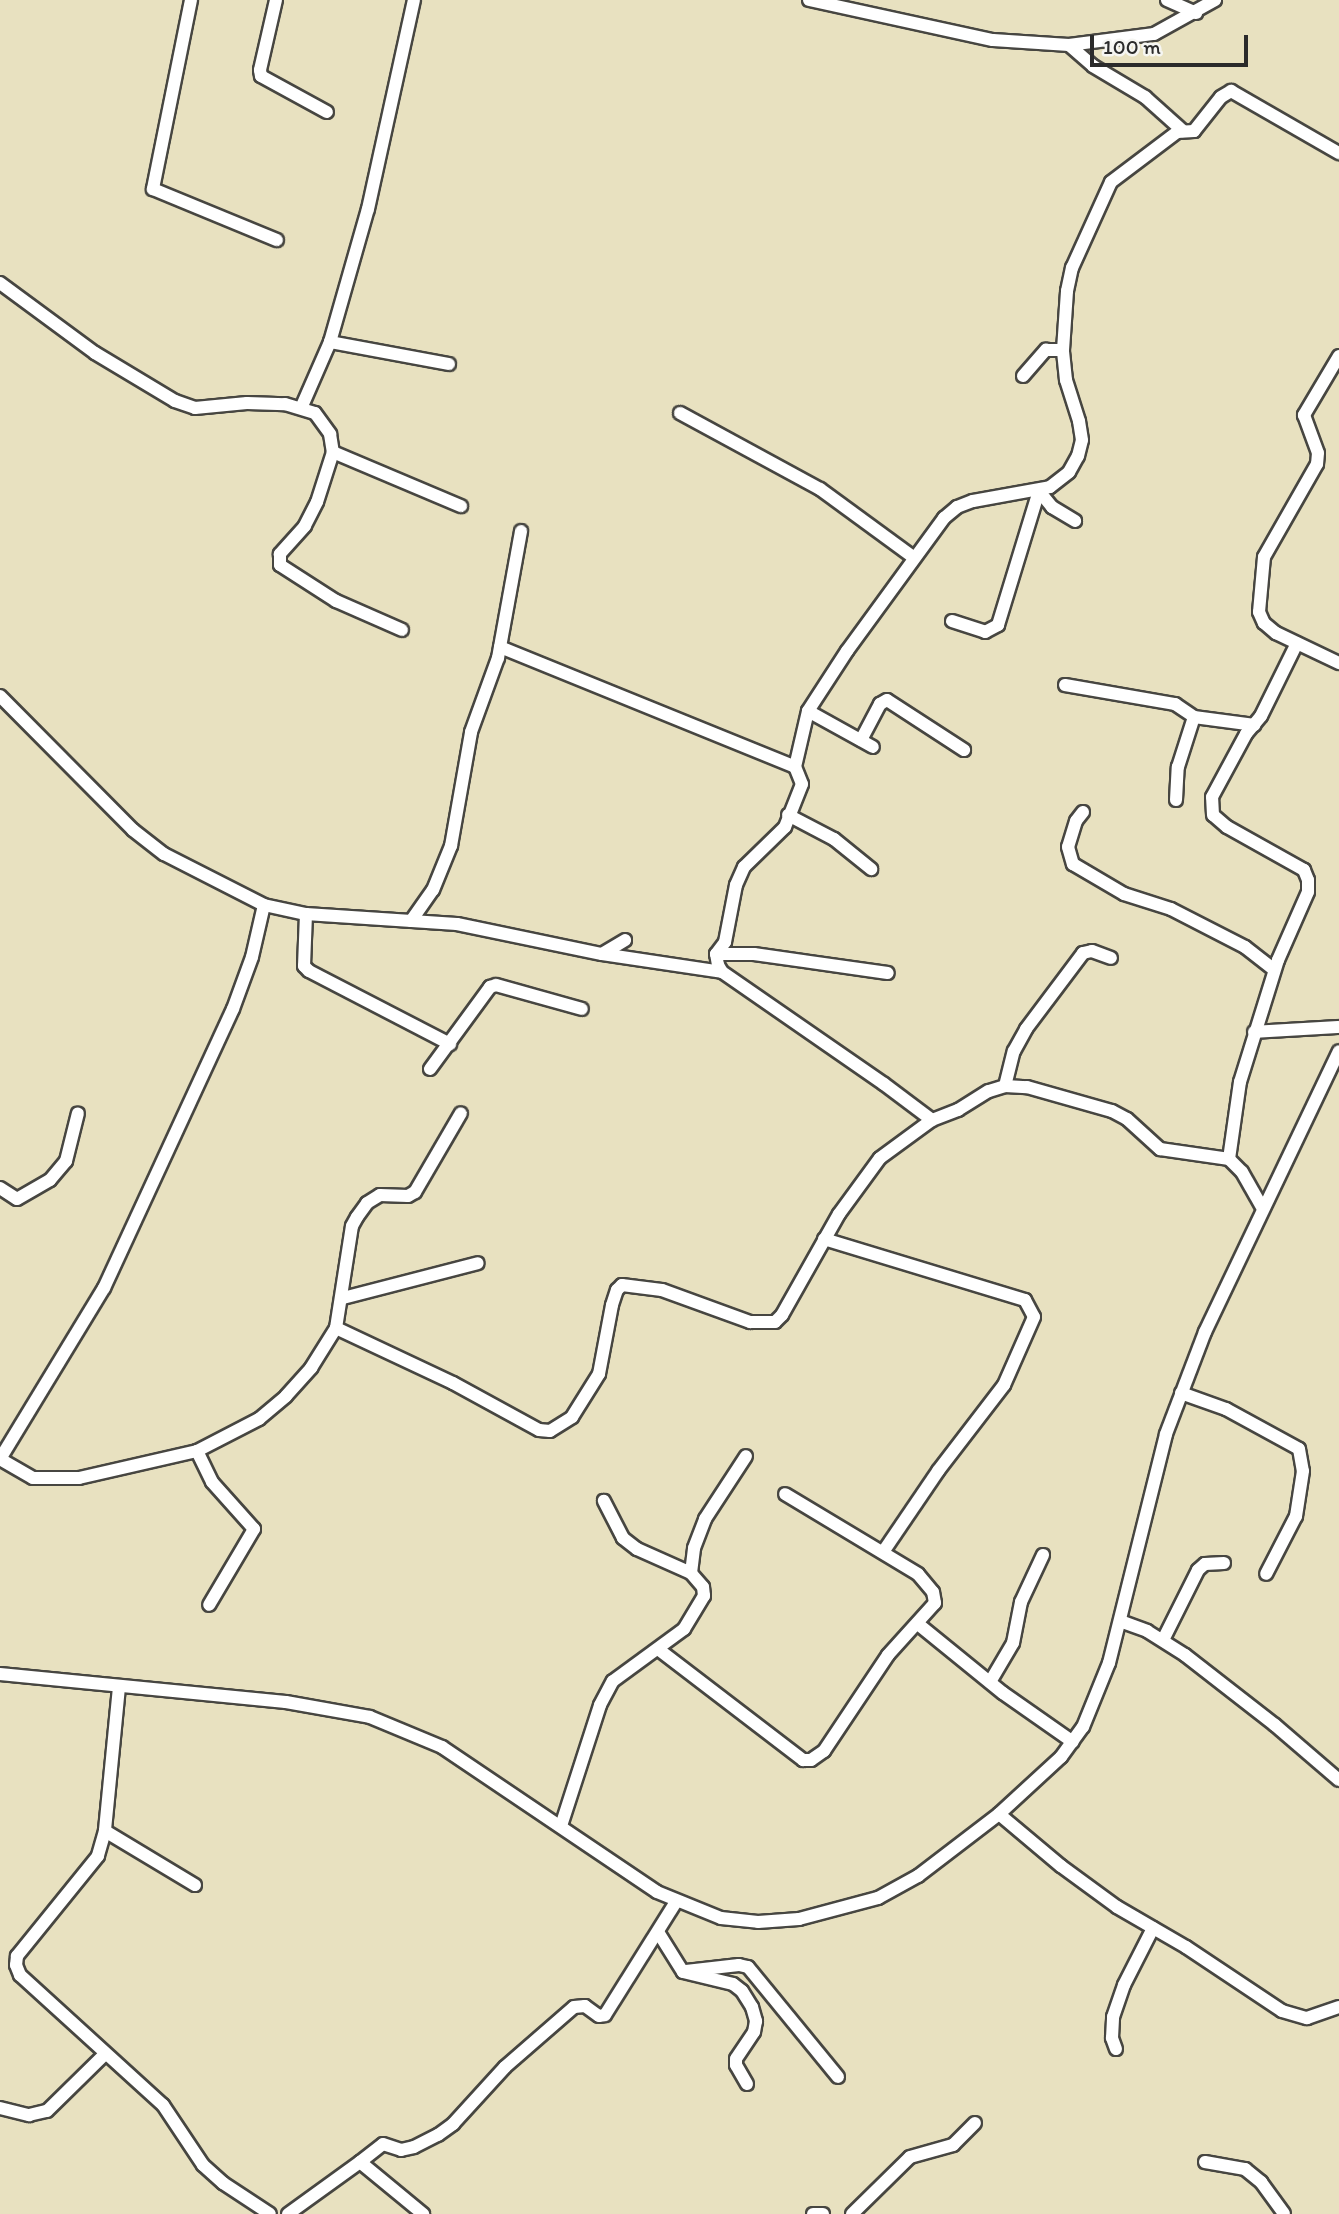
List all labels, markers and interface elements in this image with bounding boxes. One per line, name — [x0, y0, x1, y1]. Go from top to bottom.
scale bar — [1094, 21, 1252, 65]
text: 100 m — [1103, 34, 1161, 59]

